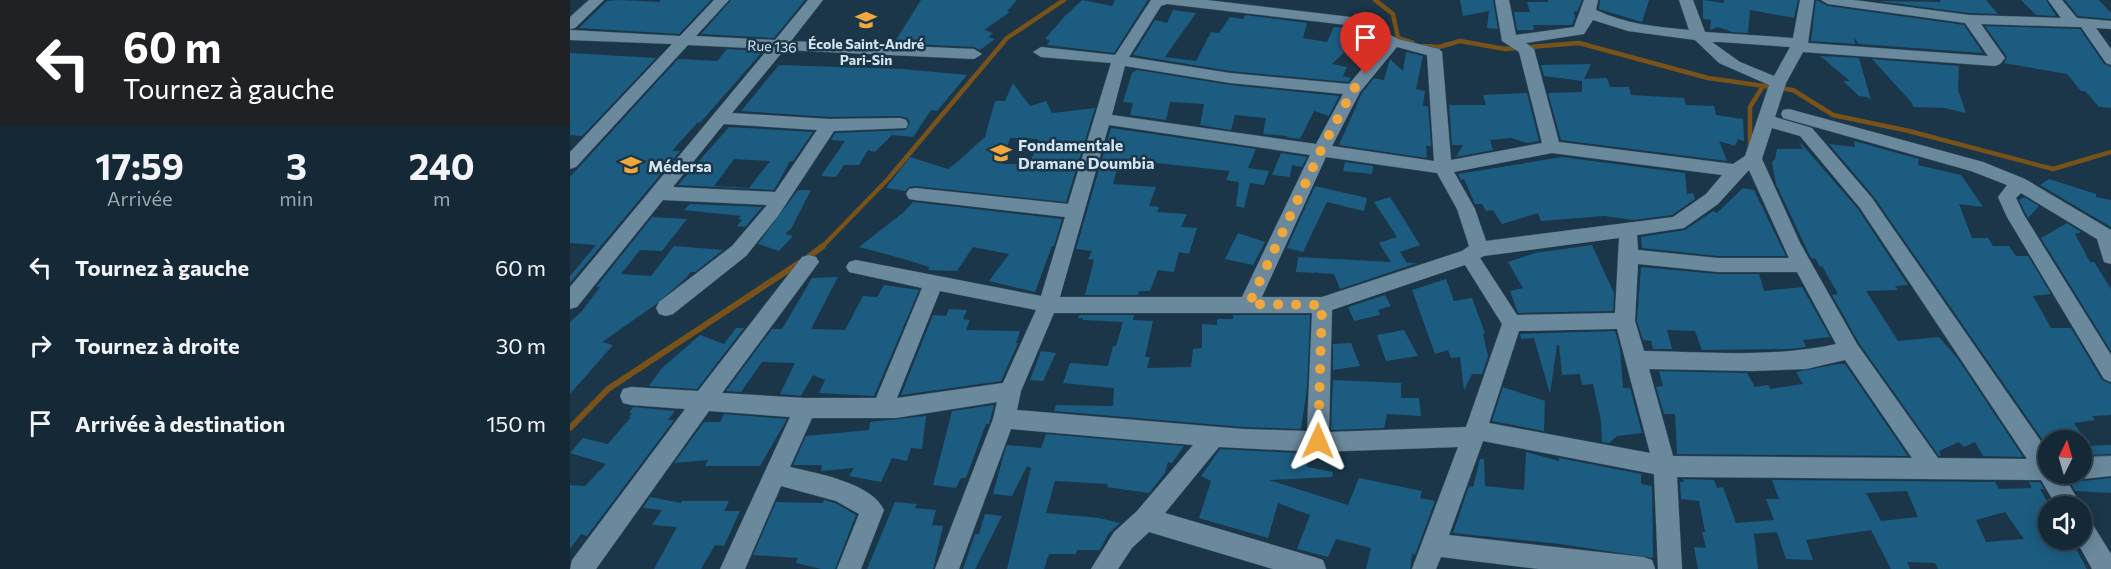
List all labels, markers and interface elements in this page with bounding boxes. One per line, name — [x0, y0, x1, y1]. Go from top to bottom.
school or university icon: École Saint-André Pari-Sin — [854, 8, 878, 32]
pin — [1340, 12, 1391, 74]
text: 60 m — [123, 20, 222, 72]
icon: arrive — [1349, 21, 1382, 54]
icon: left — [24, 24, 102, 102]
place label: École Saint-André Pari-Sin — [808, 35, 924, 68]
street label: Rue 136 — [747, 36, 797, 56]
text: Tournez à gauche — [123, 72, 334, 105]
place label: Fondamentale Dramane Doumbia — [1018, 135, 1154, 172]
school or university icon: Fondamentale Dramane Doumbia — [989, 141, 1013, 165]
text: 17:59 — [95, 143, 184, 187]
text: 3 — [286, 143, 307, 187]
text: 240 — [409, 143, 475, 187]
school or university icon: Médersa — [619, 153, 643, 177]
place label: Médersa — [648, 156, 712, 175]
text: Arrivée — [107, 186, 173, 210]
text: min — [279, 186, 313, 210]
text: m — [433, 186, 450, 210]
icon: left — [24, 251, 57, 284]
text: Tournez à gauche — [75, 254, 249, 281]
text: 60 m — [495, 254, 546, 281]
icon: right — [24, 329, 57, 362]
text: Tournez à droite — [75, 332, 240, 359]
text: 30 m — [496, 332, 546, 359]
icon: arrive — [24, 407, 57, 440]
position arrow — [1286, 409, 1350, 473]
text: Arrivée à destination — [75, 410, 285, 437]
text: 150 m — [486, 410, 546, 437]
north arrow — [2038, 430, 2092, 484]
map controls — [2038, 430, 2092, 550]
button: sound — [2038, 496, 2092, 550]

